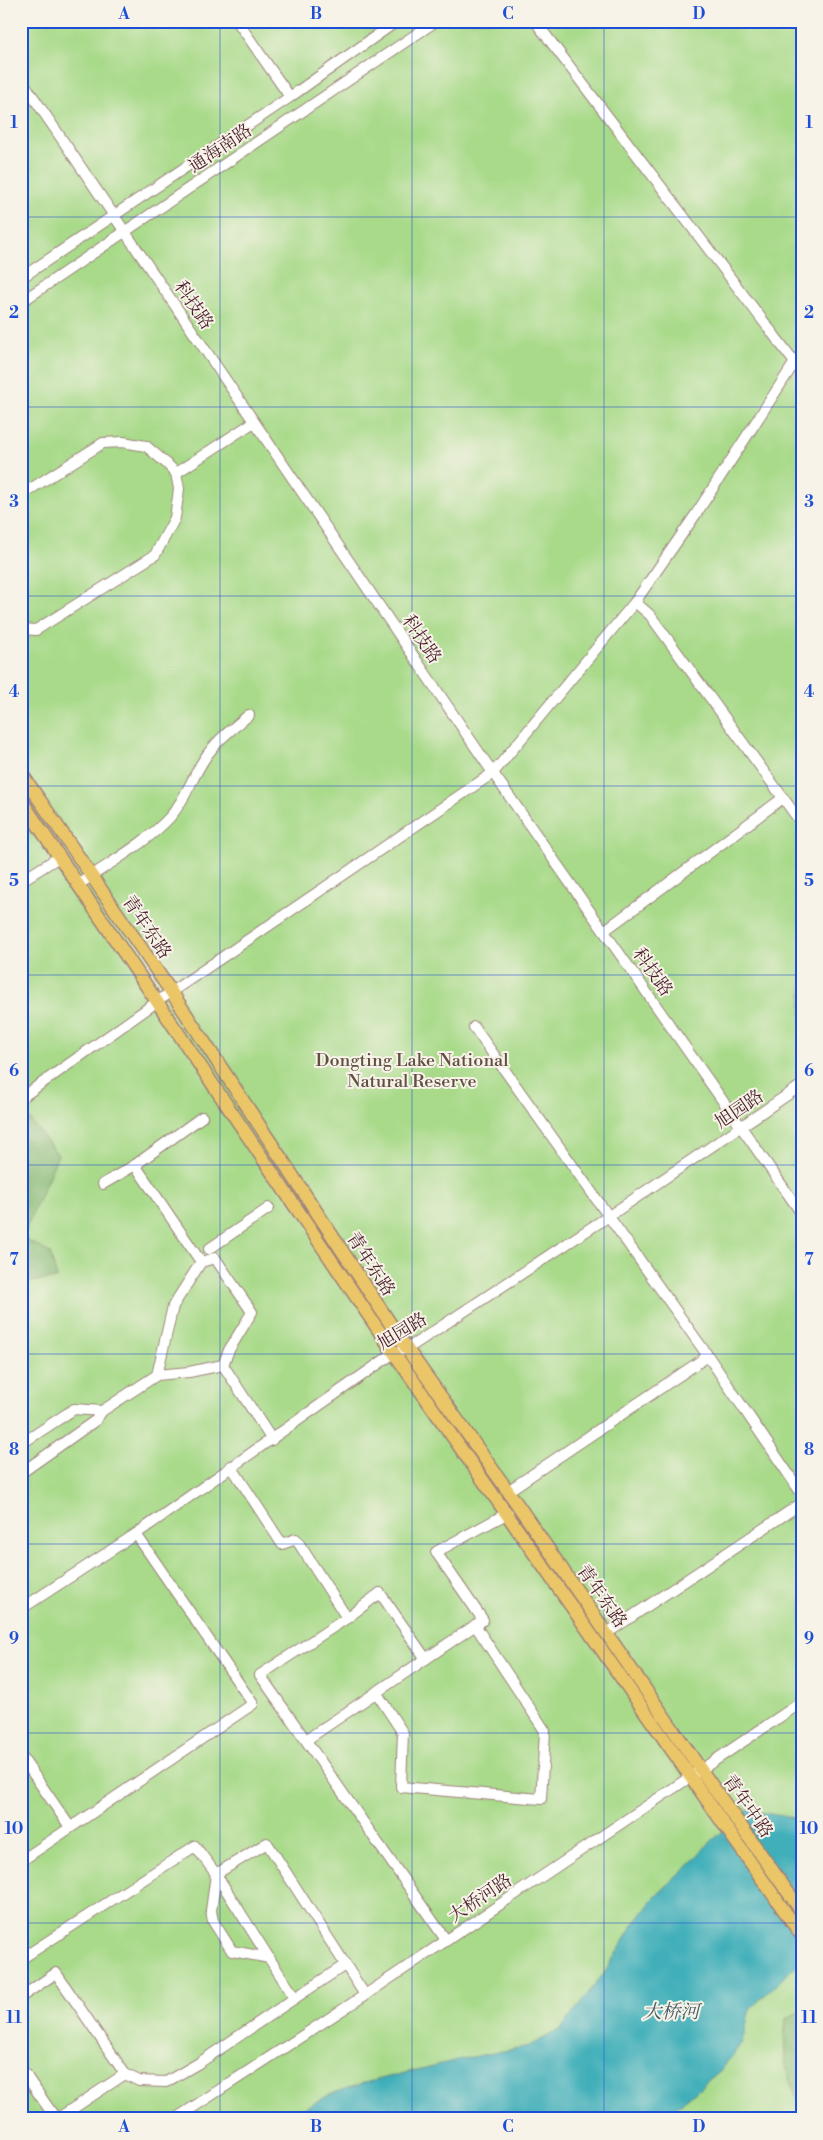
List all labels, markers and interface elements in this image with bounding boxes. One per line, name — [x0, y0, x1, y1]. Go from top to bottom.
text: A — [117, 4, 130, 24]
text: B — [310, 4, 322, 24]
text: C — [502, 4, 514, 24]
text: D — [693, 4, 706, 24]
text: 1 — [10, 113, 18, 133]
text: 1 — [805, 113, 813, 133]
street label: 通海南路 — [184, 119, 257, 178]
street label: 科技路 — [169, 276, 218, 334]
text: 2 — [9, 303, 19, 323]
text: 2 — [804, 303, 814, 323]
text: 3 — [9, 492, 19, 512]
text: 3 — [804, 492, 814, 512]
street label: 科技路 — [397, 610, 446, 668]
text: 4 — [9, 682, 20, 702]
text: 4 — [804, 682, 815, 702]
text: 5 — [9, 871, 19, 891]
text: 5 — [804, 871, 814, 891]
street label: 青年东路 — [117, 891, 176, 964]
street label: 科技路 — [628, 944, 677, 1001]
park label: Dongting Lake National Natural Reserve — [315, 1049, 509, 1093]
text: 6 — [9, 1061, 19, 1081]
text: 6 — [804, 1061, 814, 1081]
street label: 旭园路 — [710, 1085, 768, 1134]
street label: 青年东路 — [341, 1228, 400, 1301]
text: 7 — [9, 1250, 19, 1270]
text: 7 — [804, 1250, 814, 1270]
street label: 旭园路 — [373, 1308, 431, 1355]
text: 8 — [9, 1440, 19, 1460]
text: 8 — [804, 1440, 814, 1460]
street label: 青年东路 — [572, 1560, 632, 1632]
text: 9 — [9, 1629, 19, 1649]
text: 9 — [804, 1629, 814, 1649]
street label: 青年中路 — [718, 1770, 778, 1842]
text: 10 — [5, 1819, 23, 1839]
text: 10 — [800, 1819, 818, 1839]
street label: 大桥河路 — [444, 1869, 517, 1928]
water label: 大桥河 — [642, 2000, 702, 2024]
text: 11 — [6, 2008, 22, 2028]
text: 11 — [801, 2008, 817, 2028]
text: A — [117, 2117, 130, 2137]
text: B — [310, 2117, 322, 2137]
text: C — [502, 2117, 514, 2137]
text: D — [693, 2117, 706, 2137]

